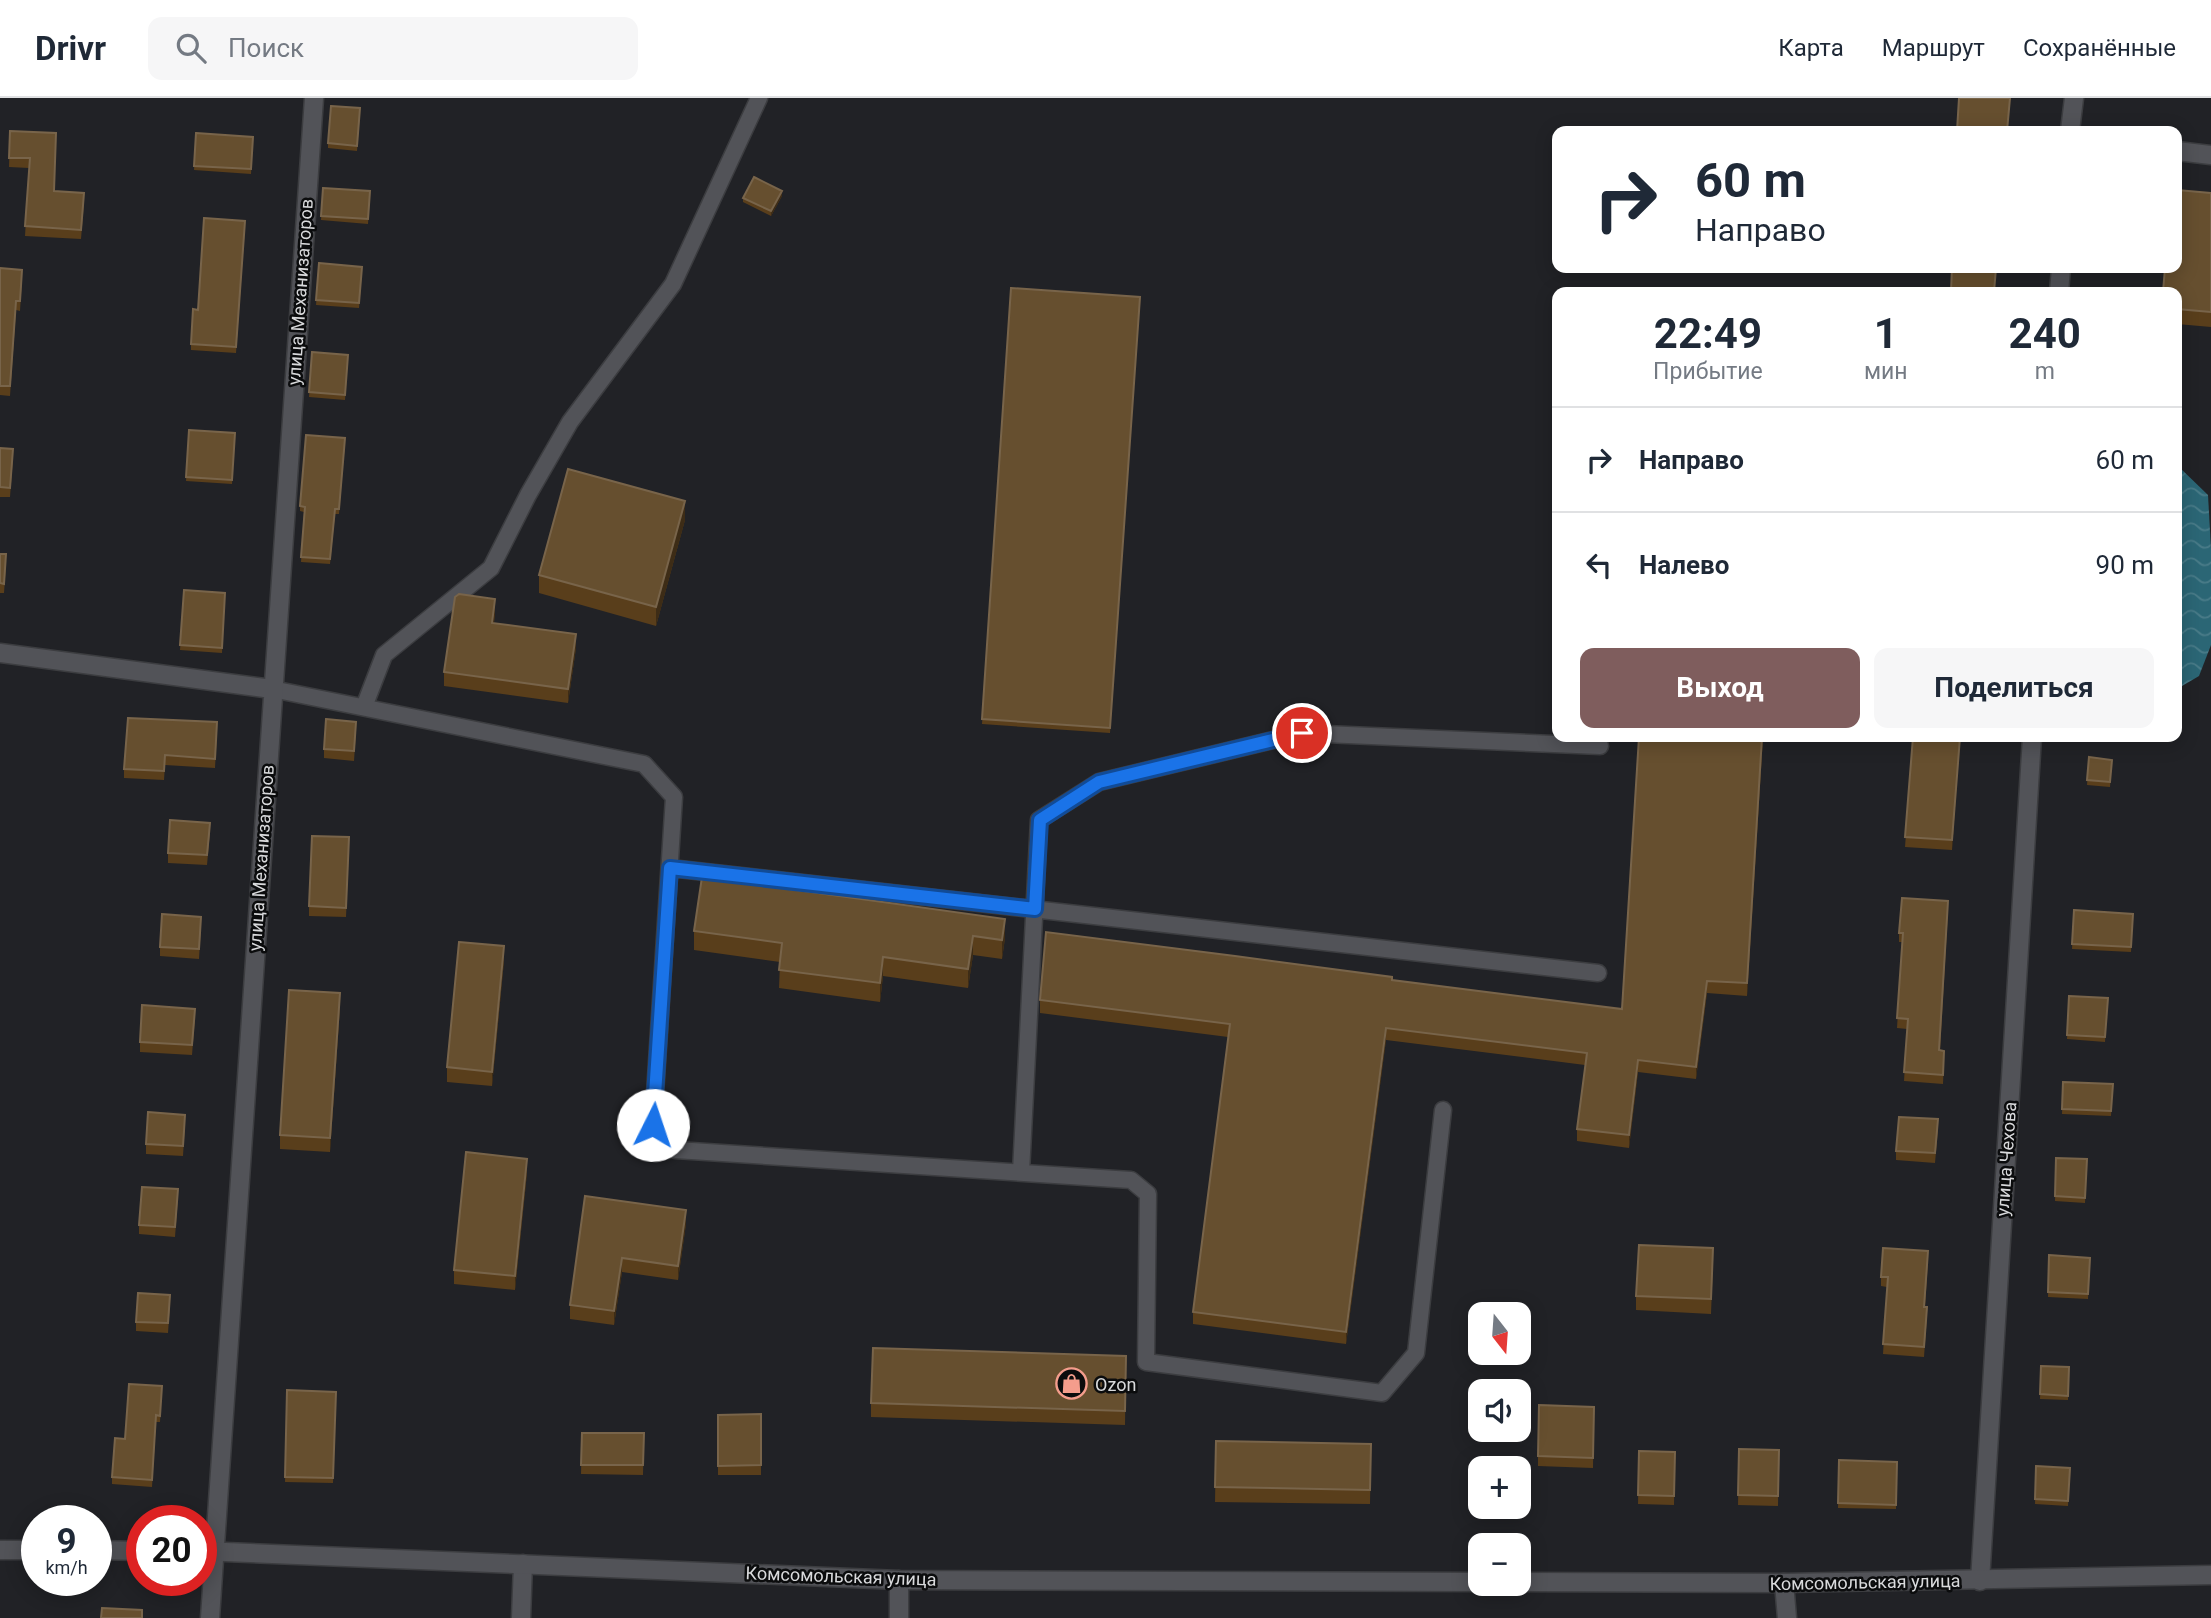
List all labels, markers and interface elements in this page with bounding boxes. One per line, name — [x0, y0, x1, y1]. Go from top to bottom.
search box — [148, 17, 638, 80]
text: Drivr — [35, 29, 106, 68]
icon: search — [172, 29, 210, 67]
text: Поиск — [228, 33, 304, 63]
text: Карта — [1778, 34, 1844, 62]
text: Маршрут — [1882, 34, 1985, 62]
text: Сохранённые — [2023, 34, 2176, 62]
text: 60 m — [1695, 152, 1806, 209]
icon: right — [1580, 154, 1671, 245]
street label: улица Механизаторов — [283, 198, 317, 386]
text: Направо — [1695, 211, 1826, 249]
text: 22:49 — [1654, 309, 1762, 358]
text: 1 — [1874, 309, 1898, 358]
text: 240 — [2009, 309, 2081, 358]
text: Прибытие — [1653, 358, 1763, 385]
text: мин — [1864, 358, 1908, 385]
text: m — [2035, 358, 2055, 385]
icon: right — [1580, 441, 1618, 479]
text: Направо — [1639, 445, 1744, 475]
text: 60 m — [2096, 445, 2154, 475]
icon: left — [1580, 546, 1618, 584]
text: Налево — [1639, 550, 1729, 580]
text: 90 m — [2096, 550, 2154, 580]
button: Выход — [1580, 648, 1860, 728]
button: Поделиться — [1874, 648, 2154, 728]
pin — [1272, 703, 1332, 763]
icon: arrive — [1283, 714, 1321, 752]
street label: улица Механизаторов — [244, 764, 278, 952]
position arrow — [616, 1088, 690, 1162]
street label: улица Чехова — [1992, 1101, 2020, 1217]
north arrow — [1468, 1302, 1531, 1365]
map controls — [1468, 1302, 1531, 1596]
shop icon: Ozon — [1055, 1367, 1089, 1401]
place label: Ozon — [1095, 1374, 1136, 1395]
button: sound — [1468, 1379, 1531, 1442]
button: + — [1468, 1456, 1531, 1519]
speed limit sign: 20 — [126, 1505, 217, 1596]
text: 9 — [56, 1521, 77, 1562]
button: − — [1468, 1533, 1531, 1596]
text: km/h — [45, 1557, 88, 1578]
street label: Комсомольская улица — [745, 1562, 937, 1590]
street label: Комсомольская улица — [1769, 1570, 1961, 1594]

